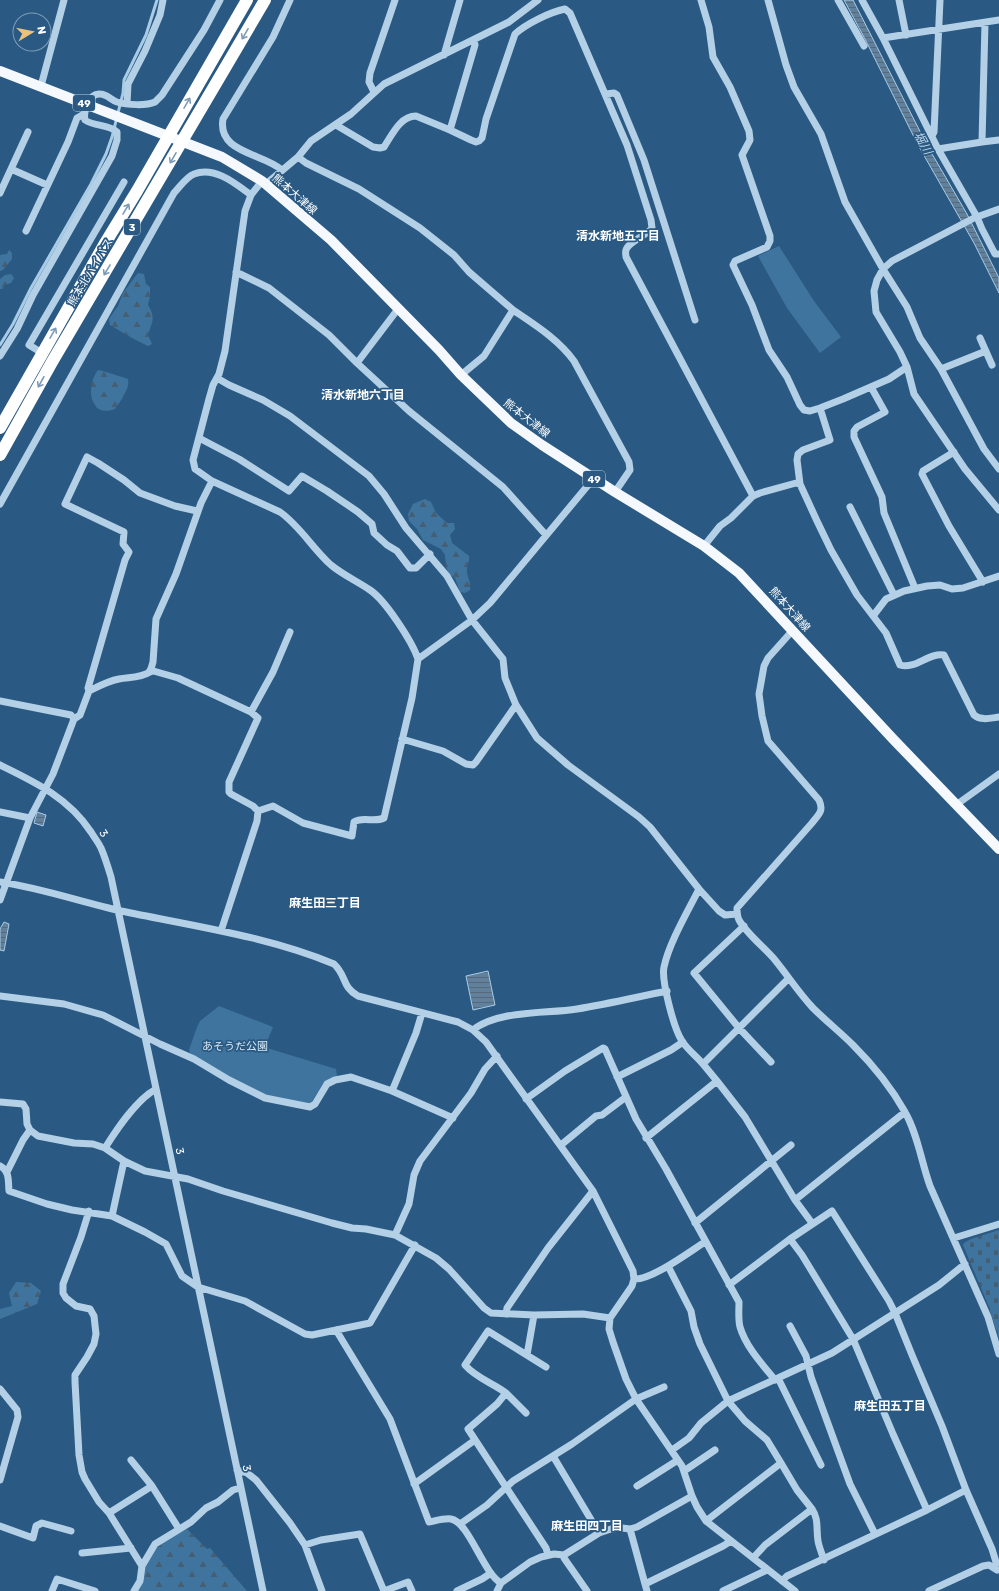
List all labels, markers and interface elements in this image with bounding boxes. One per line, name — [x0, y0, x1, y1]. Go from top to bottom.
north arrow — [12, 12, 52, 52]
text: N — [34, 25, 48, 35]
one-way arrow — [241, 28, 249, 40]
road number: 49 — [73, 95, 95, 111]
one-way arrow — [184, 97, 192, 109]
water label: 堀川 — [911, 129, 936, 159]
one-way arrow — [168, 152, 176, 164]
street label: 熊本大津線 — [270, 171, 320, 217]
one-way arrow — [123, 203, 131, 215]
road number: 3 — [124, 219, 140, 235]
district label: 清水新地五丁目 — [576, 229, 660, 243]
street label: 熊本北バイパス — [65, 236, 116, 309]
one-way arrow — [102, 264, 110, 276]
one-way arrow — [50, 327, 58, 339]
one-way arrow — [36, 376, 44, 388]
district label: 清水新地六丁目 — [321, 388, 405, 402]
street label: 熊本大津線 — [501, 396, 552, 440]
road number: 49 — [583, 471, 605, 487]
street label: 熊本大津線 — [766, 585, 813, 634]
street label: 3 — [96, 827, 111, 840]
district label: 麻生田三丁目 — [289, 896, 361, 910]
park label: あそうだ公園 — [202, 1040, 268, 1053]
street label: 3 — [172, 1147, 187, 1156]
district label: 麻生田五丁目 — [854, 1399, 926, 1413]
street label: 3 — [239, 1464, 254, 1473]
district label: 麻生田四丁目 — [551, 1519, 623, 1533]

